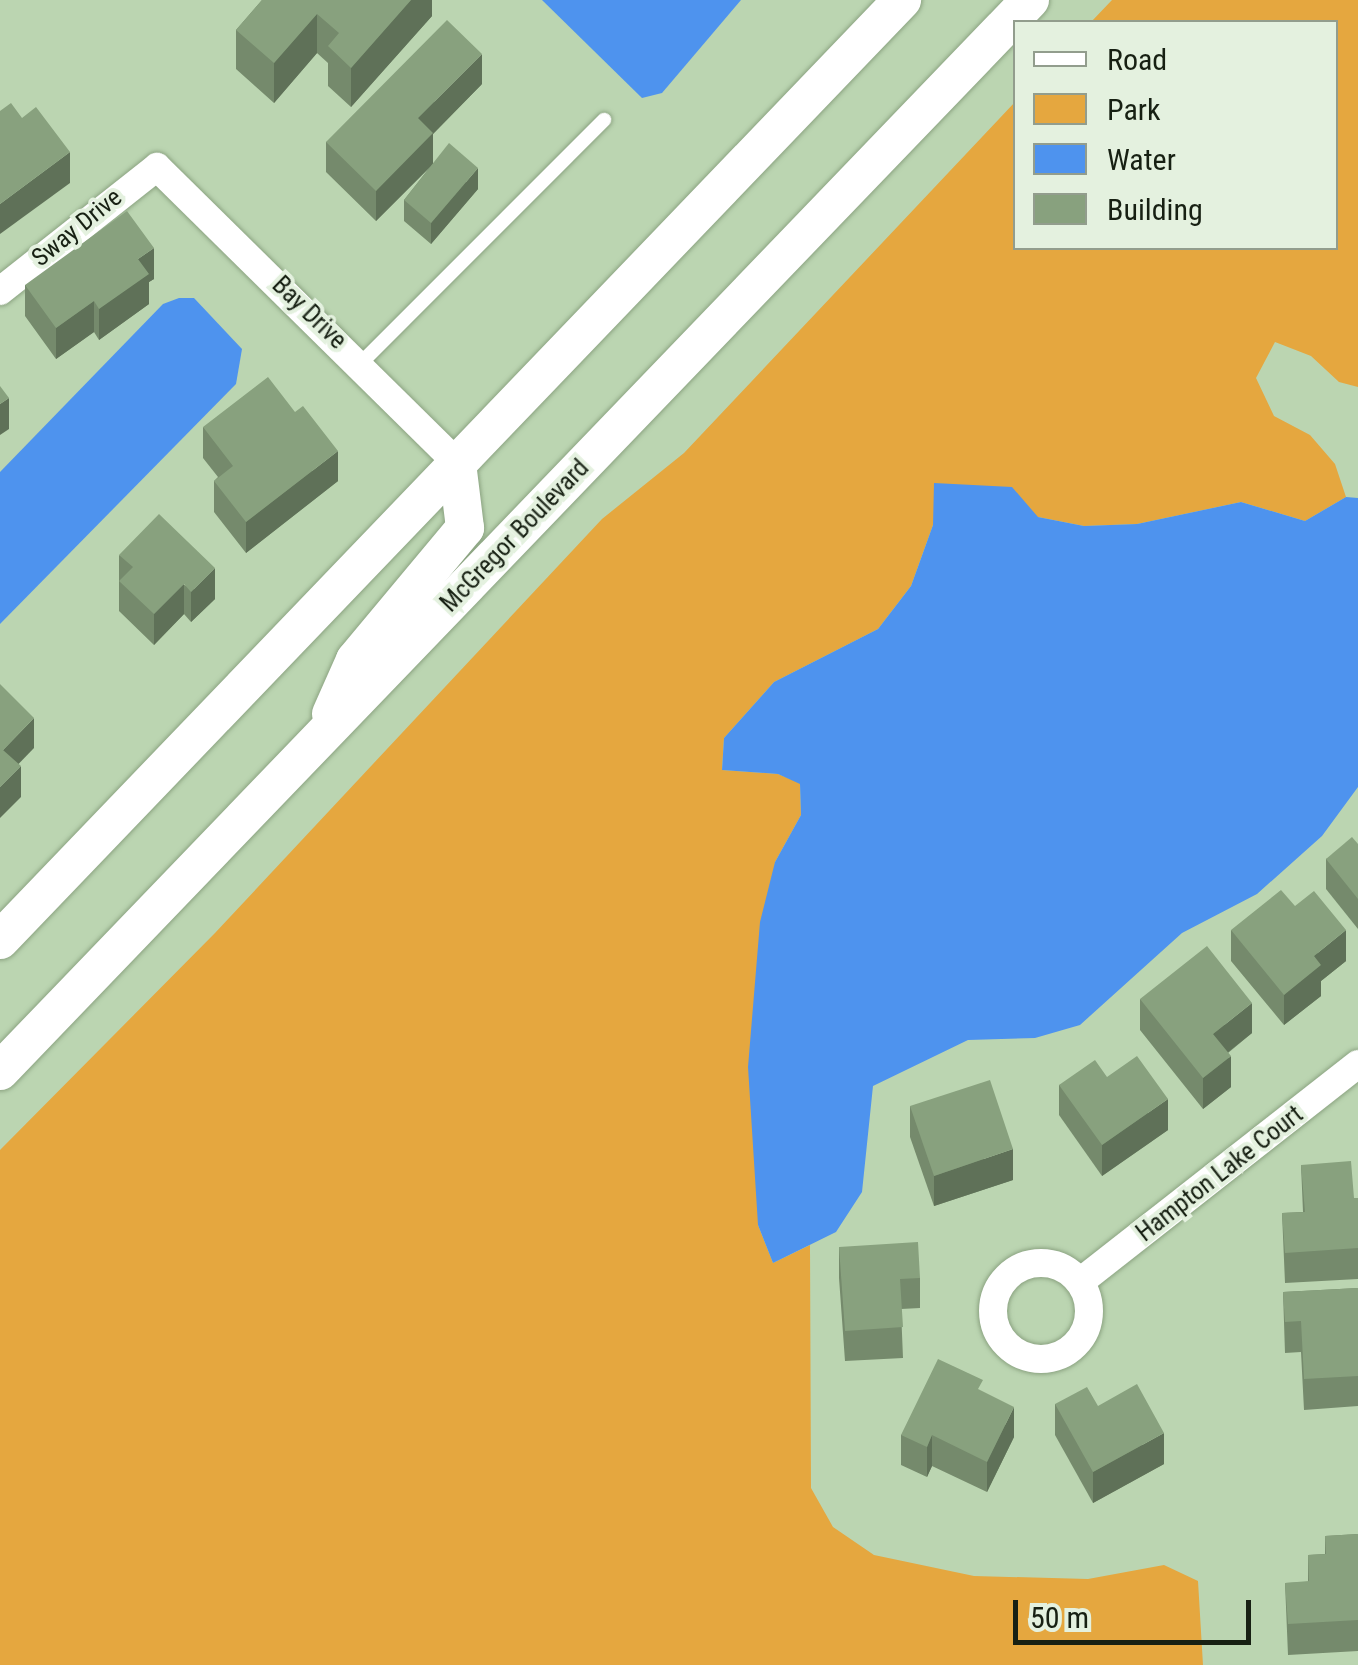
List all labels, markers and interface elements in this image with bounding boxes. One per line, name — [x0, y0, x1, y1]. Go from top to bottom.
legend — [1013, 20, 1338, 250]
text: Road — [1107, 42, 1167, 77]
text: Park — [1107, 92, 1161, 127]
text: Water — [1107, 142, 1176, 177]
street label: Sway Drive — [26, 183, 128, 273]
text: Building — [1107, 192, 1203, 227]
street label: Bay Drive — [266, 270, 352, 356]
street label: McGregor Boulevard — [435, 454, 595, 618]
street label: Hampton Lake Court — [1131, 1100, 1309, 1248]
scale bar — [1018, 1580, 1256, 1642]
text: 50 m — [1030, 1600, 1089, 1635]

